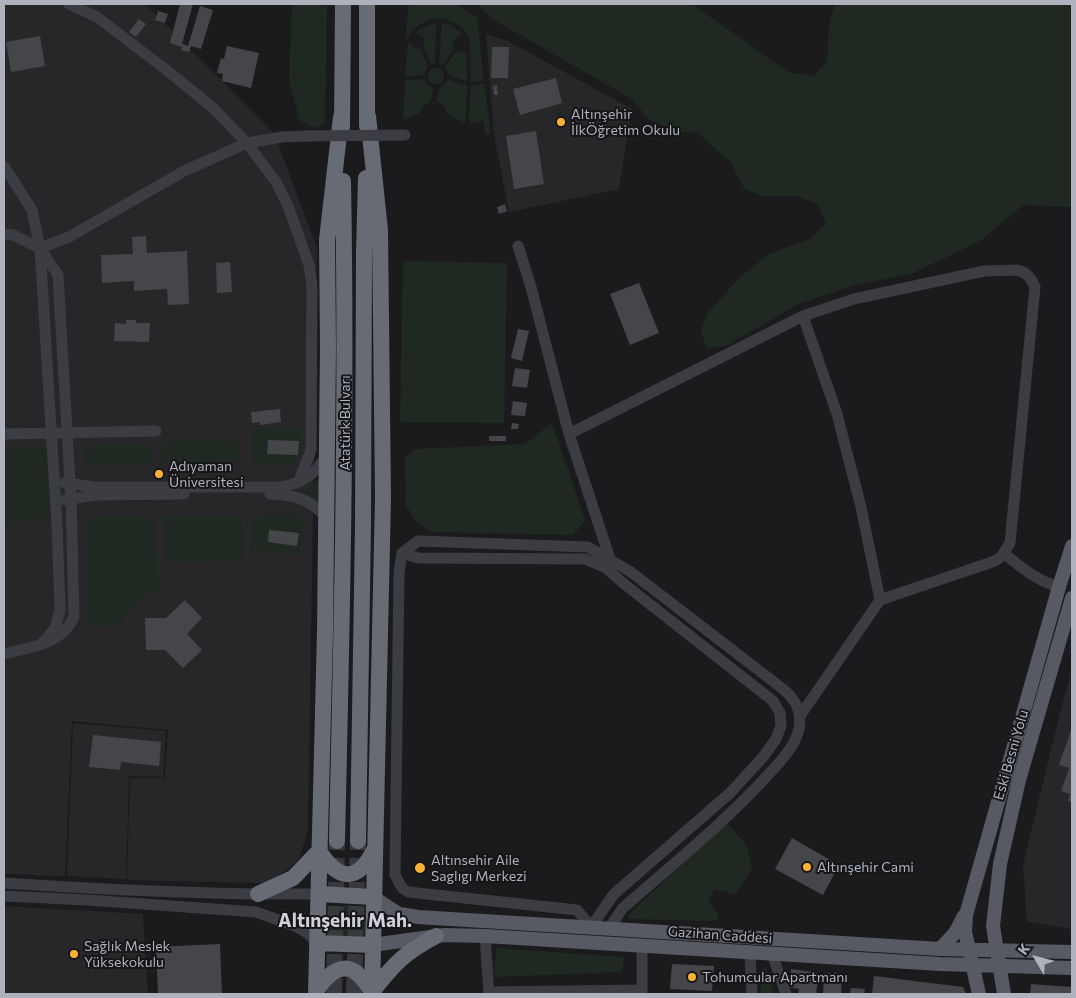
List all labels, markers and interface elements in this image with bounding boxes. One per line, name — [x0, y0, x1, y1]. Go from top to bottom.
place label: Altınşehir İlkÖğretim Okulu — [571, 106, 680, 138]
marker: Altınşehir İlkÖğretim Okulu — [555, 116, 567, 128]
street label: Atatürk Bulvarı — [337, 375, 353, 471]
place label: Adıyaman Üniversitesi — [169, 458, 243, 491]
marker: Adıyaman Üniversitesi — [153, 468, 165, 480]
street label: Eski Besni Yolu — [990, 708, 1032, 802]
place label: Altınsehir Aile Saglıgı Merkezi — [431, 852, 527, 884]
place label: Altınşehir Cami — [817, 859, 914, 875]
marker: Altınsehir Aile Saglıgı Merkezi — [413, 861, 427, 875]
marker: Altınşehir Cami — [801, 861, 813, 873]
district label: Altınşehir Mah. — [278, 910, 412, 932]
street label: Gazihan Caddesi — [667, 923, 773, 947]
north arrow — [1011, 933, 1061, 983]
place label: Sağlık Meslek Yüksekokulu — [84, 938, 170, 970]
text: K — [1014, 940, 1033, 958]
marker: Sağlık Meslek Yüksekokulu — [68, 948, 80, 960]
place label: Tohumcular Apartmanı — [702, 969, 848, 985]
marker: Tohumcular Apartmanı — [686, 971, 698, 983]

